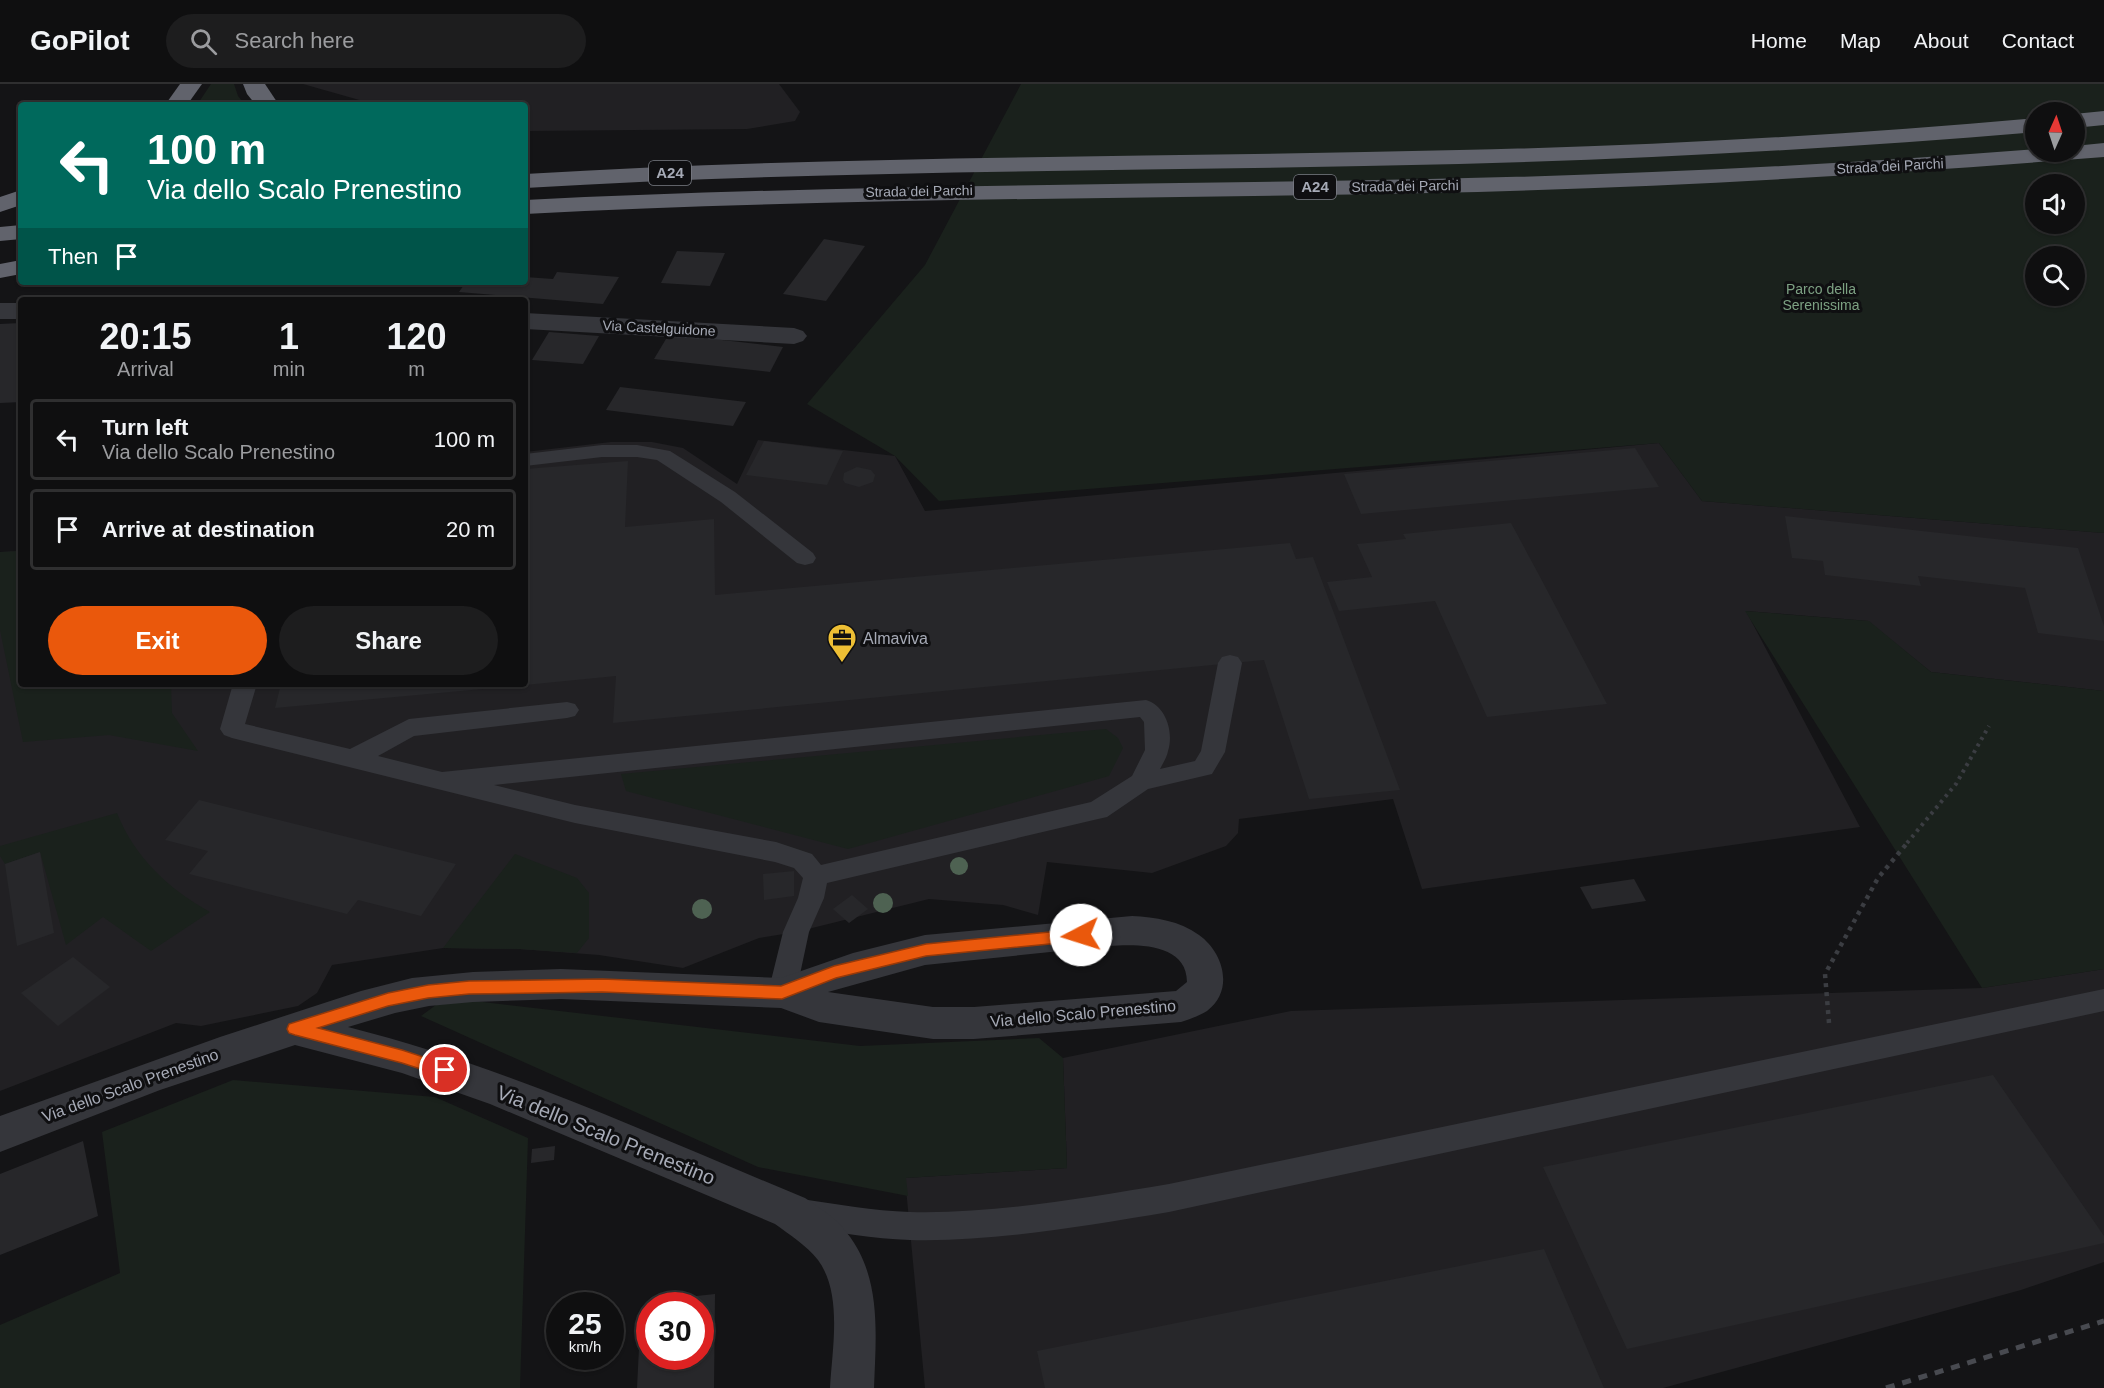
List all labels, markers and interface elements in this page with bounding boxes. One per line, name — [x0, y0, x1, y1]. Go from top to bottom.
search box — [166, 14, 586, 68]
text: GoPilot — [30, 25, 130, 56]
icon: search — [187, 25, 220, 58]
text: Search here — [235, 28, 354, 53]
text: Home — [1751, 29, 1807, 52]
text: Map — [1840, 29, 1881, 52]
text: About — [1914, 29, 1969, 52]
text: Contact — [2002, 29, 2074, 52]
north arrow — [2025, 102, 2085, 162]
map controls — [2025, 102, 2085, 306]
icon: left — [48, 126, 126, 204]
text: 100 m — [147, 126, 266, 173]
street label: Strada dei Parchi — [1836, 155, 1944, 177]
road number: A24 — [649, 161, 691, 185]
button: sound — [2025, 174, 2085, 234]
text: Via dello Scalo Prenestino — [147, 175, 462, 205]
road number: A24 — [1294, 175, 1336, 199]
street label: Strada dei Parchi — [1351, 177, 1459, 195]
street label: Strada dei Parchi — [865, 182, 973, 200]
icon: arrive — [110, 240, 143, 273]
text: Then — [48, 244, 98, 269]
button: search — [2025, 246, 2085, 306]
park label: Parco della Serenissima — [1782, 281, 1860, 313]
text: 20:15 — [99, 316, 191, 357]
text: 1 — [279, 316, 299, 357]
text: 120 — [386, 316, 447, 357]
street label: Via Castelguidone — [602, 317, 716, 339]
text: Arrival — [117, 358, 174, 380]
text: min — [273, 358, 305, 380]
text: m — [408, 358, 425, 380]
text: Turn left — [102, 415, 188, 440]
icon: left — [51, 423, 84, 456]
text: 100 m — [434, 427, 495, 452]
text: Via dello Scalo Prenestino — [102, 441, 335, 463]
icon: arrive — [51, 513, 84, 546]
text: Arrive at destination — [102, 517, 315, 542]
text: 20 m — [446, 517, 495, 542]
button: Exit — [48, 606, 267, 675]
button: Share — [279, 606, 498, 675]
office icon: Almaviva — [826, 622, 858, 664]
place label: Almaviva — [863, 630, 928, 647]
position arrow — [1049, 903, 1113, 967]
street label: Via dello Scalo Prenestino — [989, 997, 1177, 1030]
pin — [419, 1044, 470, 1095]
street label: Via dello Scalo Prenestino — [40, 1046, 221, 1125]
icon: arrive — [428, 1053, 461, 1086]
street label: Via dello Scalo Prenestino — [494, 1081, 718, 1189]
speed limit sign: 30 — [636, 1292, 714, 1370]
text: 25 — [568, 1307, 602, 1340]
text: km/h — [569, 1338, 601, 1355]

